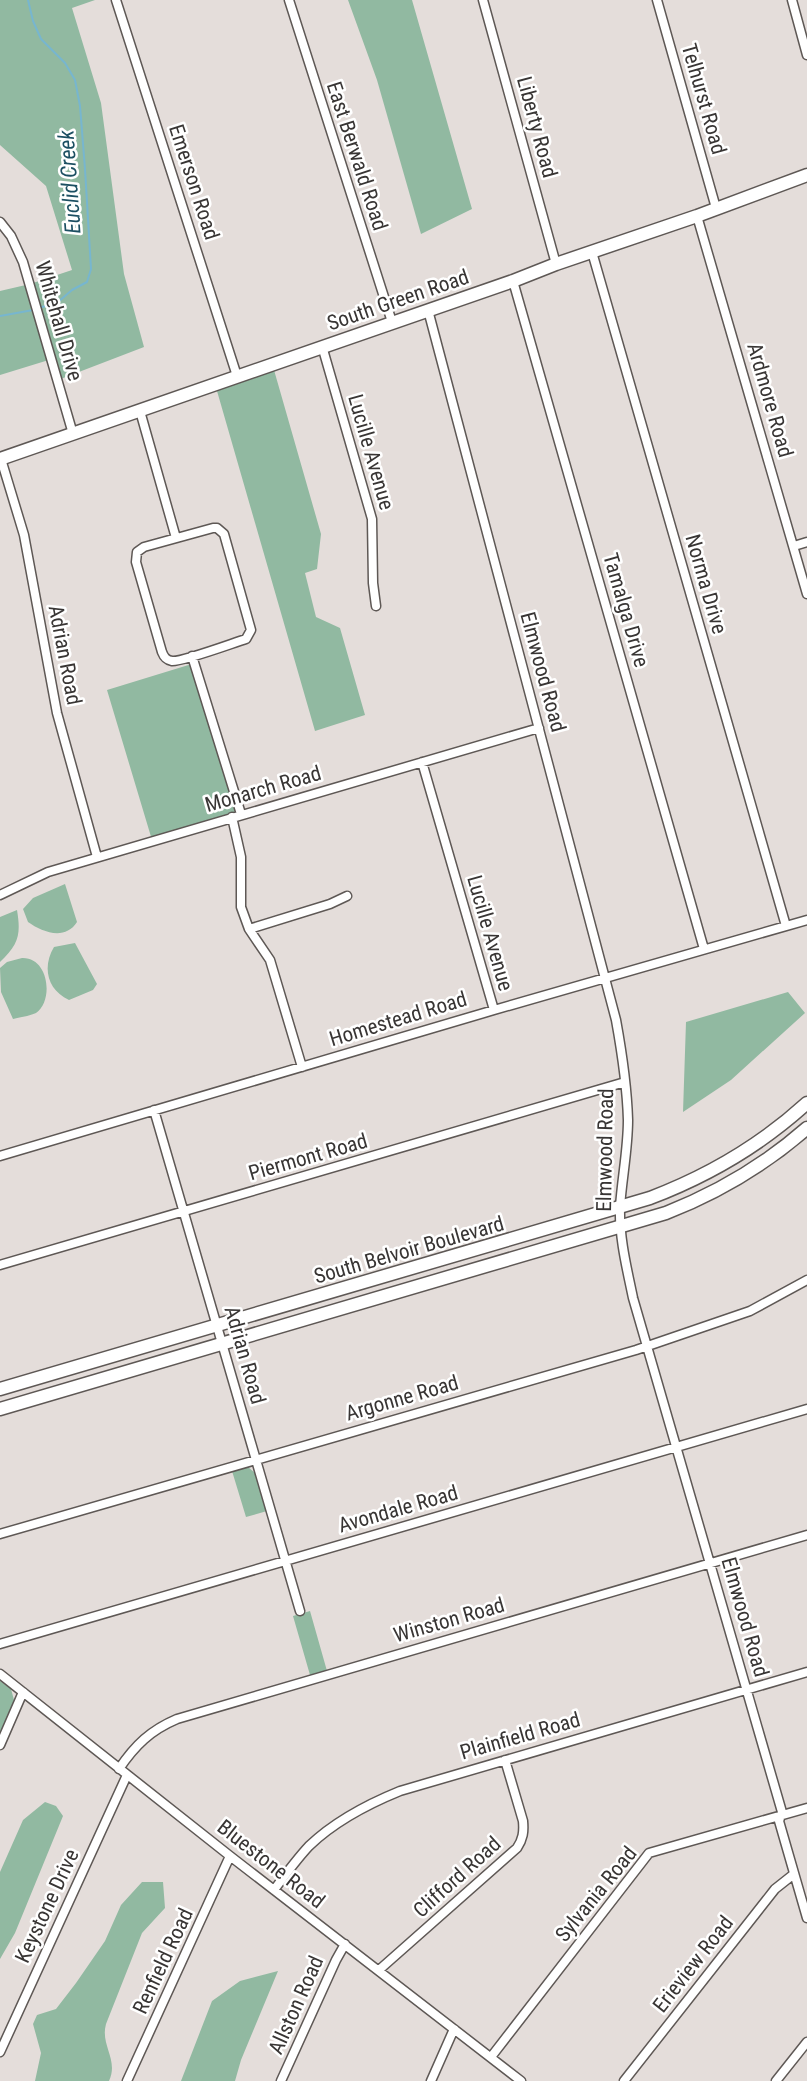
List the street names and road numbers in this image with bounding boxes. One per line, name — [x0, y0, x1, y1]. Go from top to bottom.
street label: Telhurst Road — [677, 41, 731, 157]
street label: Liberty Road — [512, 74, 562, 180]
street label: East Berwald Road — [322, 79, 392, 233]
street label: Emerson Road — [164, 121, 224, 243]
street label: Whitehall Drive — [30, 258, 88, 384]
street label: South Green Road — [324, 265, 472, 335]
street label: Ardmore Road — [742, 340, 798, 460]
street label: Lucille Avenue — [343, 392, 399, 513]
street label: Norma Drive — [680, 531, 732, 637]
street label: Tamalga Drive — [598, 550, 654, 670]
street label: Adrian Road — [44, 603, 86, 707]
street label: Elmwood Road — [515, 609, 571, 735]
street label: Monarch Road — [202, 761, 324, 817]
street label: Lucille Avenue — [462, 873, 518, 994]
street label: Homestead Road — [326, 987, 470, 1051]
street label: Elmwood Road — [592, 1088, 618, 1212]
street label: Piermont Road — [246, 1129, 370, 1185]
street label: South Belvoir Boulevard — [311, 1211, 507, 1289]
street label: Adrian Road — [220, 1303, 270, 1407]
street label: Argonne Road — [343, 1370, 461, 1426]
street label: Avondale Road — [335, 1480, 461, 1538]
street label: Elmwood Road — [716, 1554, 774, 1680]
street label: Winston Road — [391, 1593, 507, 1647]
street label: Plainfield Road — [457, 1707, 583, 1765]
street label: Bluestone Road — [213, 1815, 329, 1913]
street label: Clifford Road — [408, 1832, 506, 1922]
street label: Sylvania Road — [550, 1842, 642, 1946]
street label: Keystone Drive — [10, 1845, 84, 1967]
street label: Renfield Road — [128, 1904, 198, 2018]
street label: Erieview Road — [648, 1911, 738, 2017]
street label: Allston Road — [264, 1952, 328, 2058]

